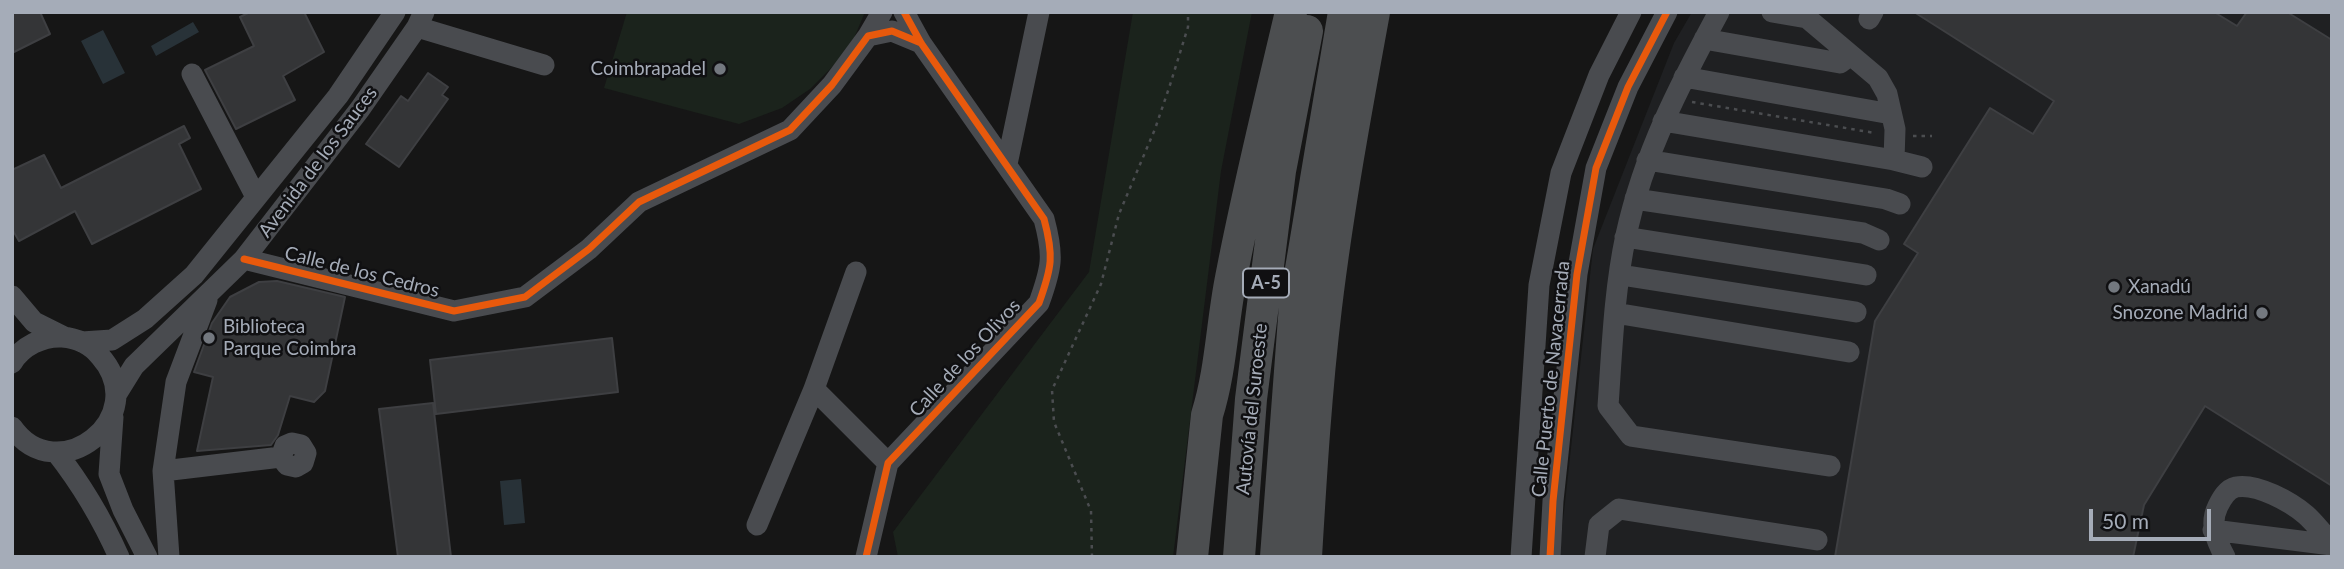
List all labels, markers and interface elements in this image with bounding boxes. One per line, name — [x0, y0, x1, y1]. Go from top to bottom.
place label: Coimbrapadel — [590, 58, 706, 80]
marker: Coimbrapadel — [712, 61, 728, 77]
street label: Avenida de los Sauces — [254, 82, 382, 242]
street label: Calle de los Cedros — [282, 242, 442, 302]
street label: Calle Puerto de Navacerrada — [1527, 260, 1575, 498]
road number: A-5 — [1243, 268, 1289, 298]
place label: Xanadú — [2128, 276, 2191, 298]
marker: Xanadú — [2106, 279, 2122, 295]
street label: Calle de los Olivos — [905, 294, 1025, 422]
place label: Snozone Madrid — [2112, 302, 2248, 324]
marker: Snozone Madrid — [2254, 305, 2270, 321]
place label: Biblioteca Parque Coimbra — [223, 316, 357, 360]
street label: Autovía del Suroeste — [1232, 322, 1272, 496]
marker: Biblioteca Parque Coimbra — [201, 330, 217, 346]
scale bar — [2092, 496, 2214, 540]
text: 50 m — [2102, 508, 2149, 533]

